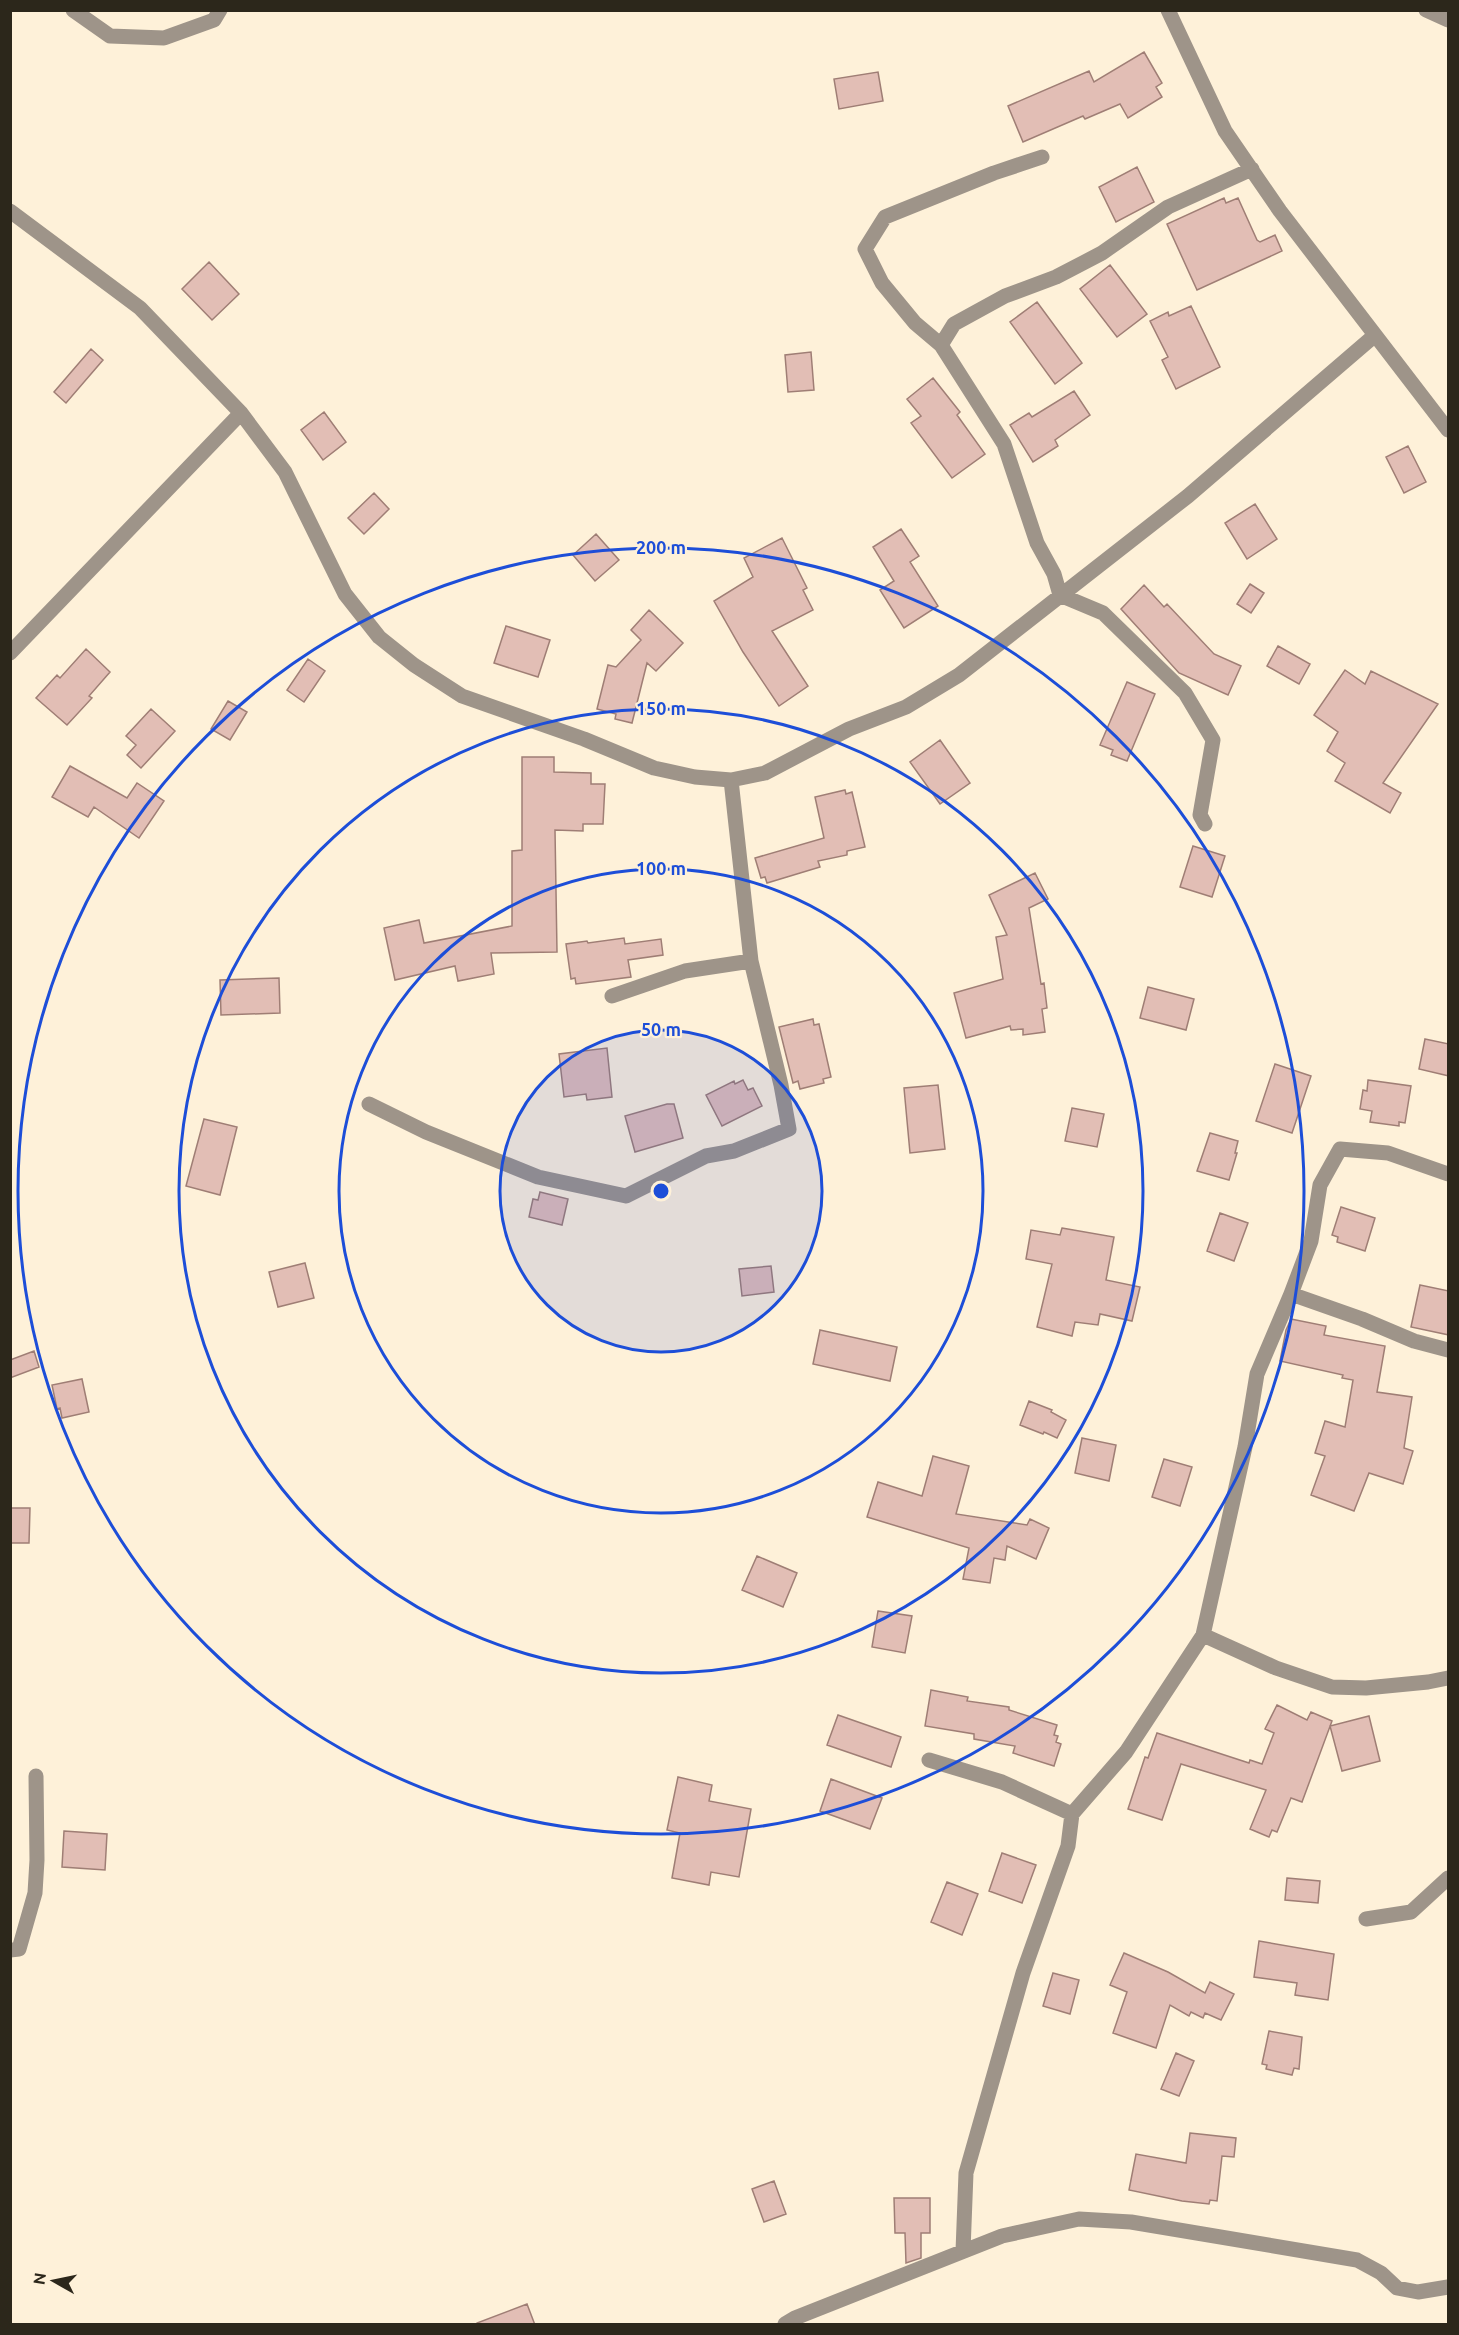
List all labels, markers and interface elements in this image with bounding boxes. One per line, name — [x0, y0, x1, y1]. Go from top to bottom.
text: 200 m — [636, 537, 686, 557]
text: 150 m — [636, 698, 686, 718]
text: 100 m — [636, 858, 686, 878]
text: 50 m — [641, 1019, 681, 1039]
centre of rings — [651, 1181, 671, 1201]
north arrow — [24, 2251, 84, 2311]
text: N — [29, 2271, 49, 2286]

